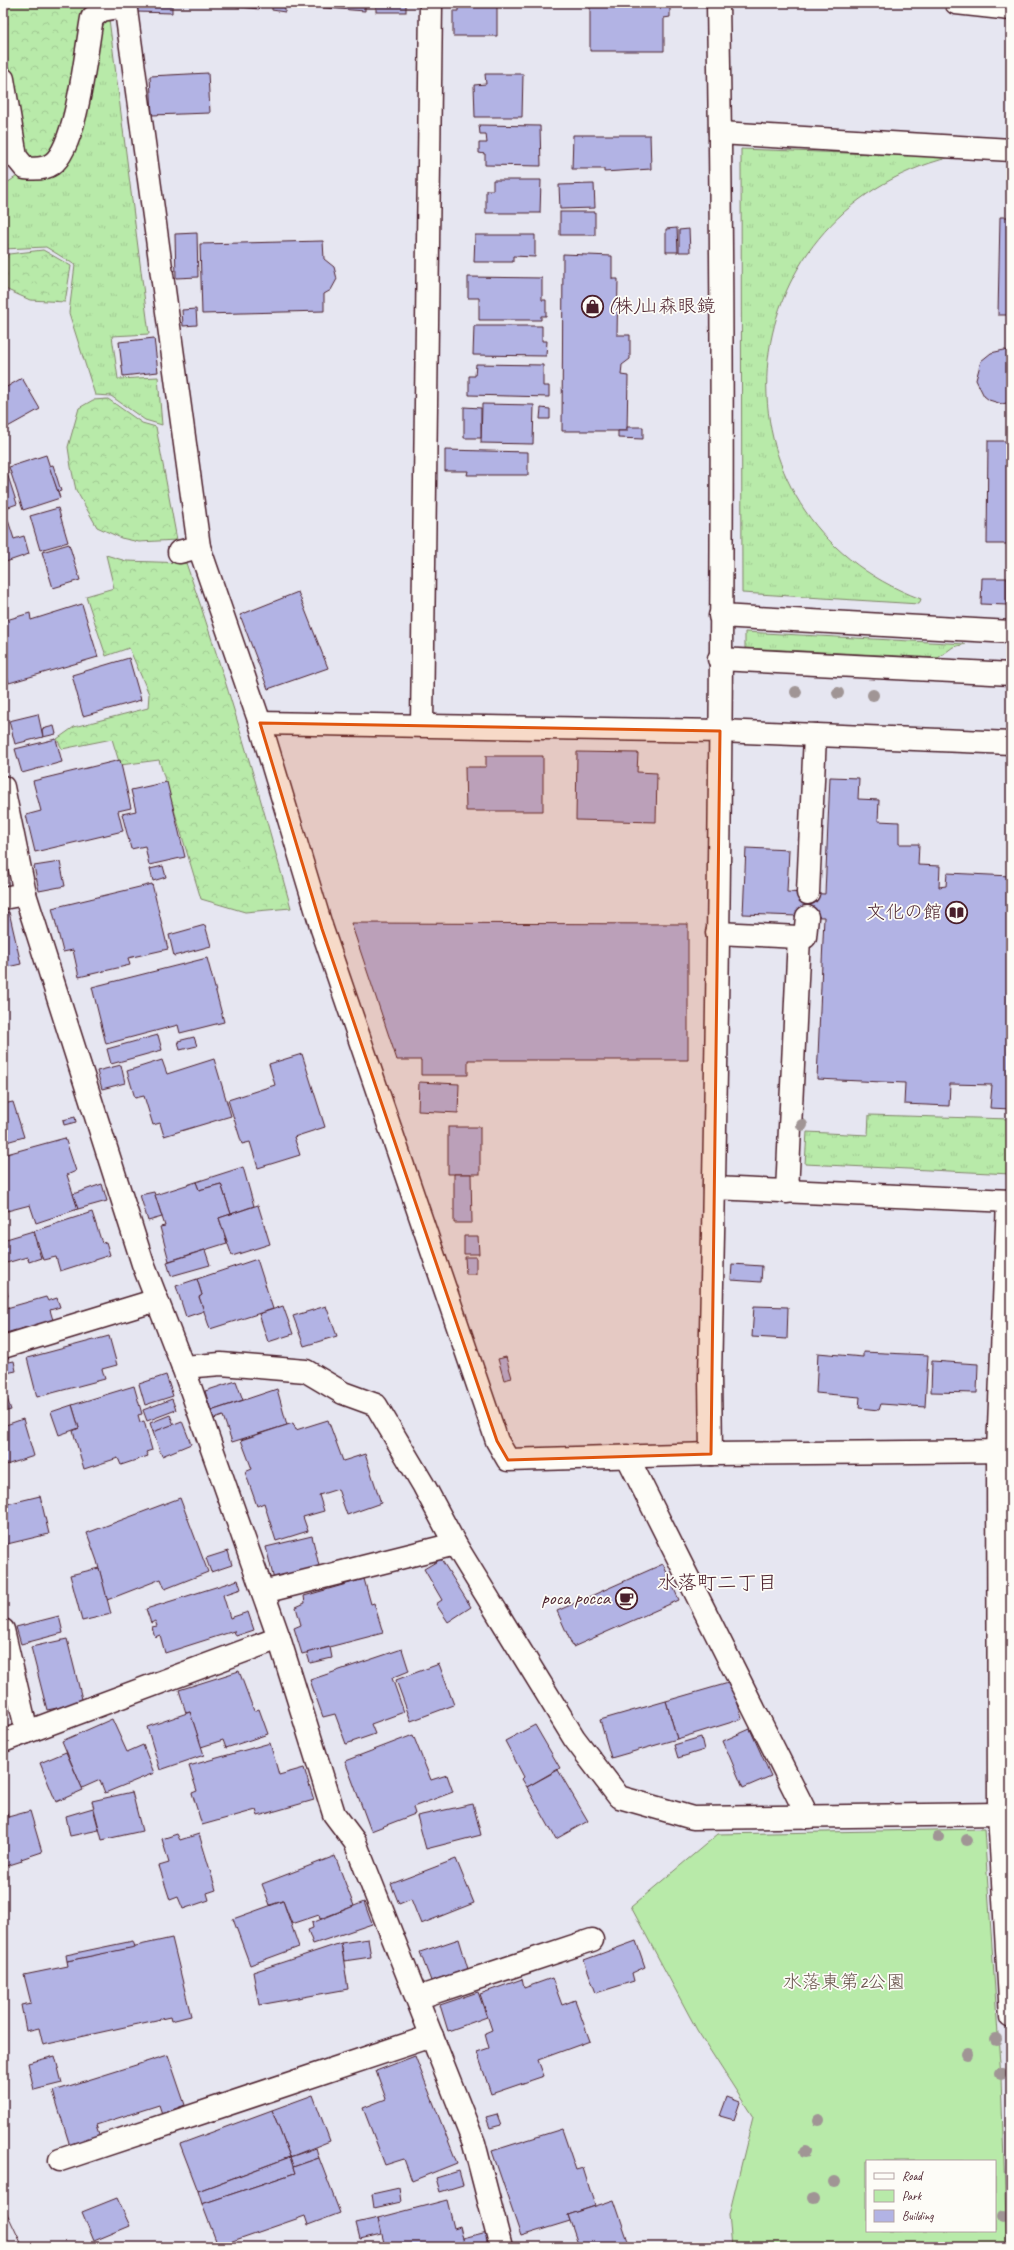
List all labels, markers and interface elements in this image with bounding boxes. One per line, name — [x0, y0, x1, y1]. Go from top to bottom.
shop icon: (株)山森眼鏡 — [580, 293, 606, 319]
place label: (株)山森眼鏡 — [608, 294, 716, 318]
library icon: 文化の館 — [944, 899, 970, 925]
place label: 文化の館 — [866, 900, 942, 924]
district label: 水落町二丁目 — [657, 1570, 777, 1595]
cafe icon: poca pocca — [613, 1585, 639, 1611]
place label: poca pocca — [542, 1586, 612, 1610]
park label: 水落東第2公園 — [783, 1970, 905, 1994]
legend — [866, 2160, 996, 2232]
text: Road — [902, 2168, 924, 2184]
text: Park — [902, 2188, 923, 2204]
text: Building — [902, 2208, 934, 2224]

